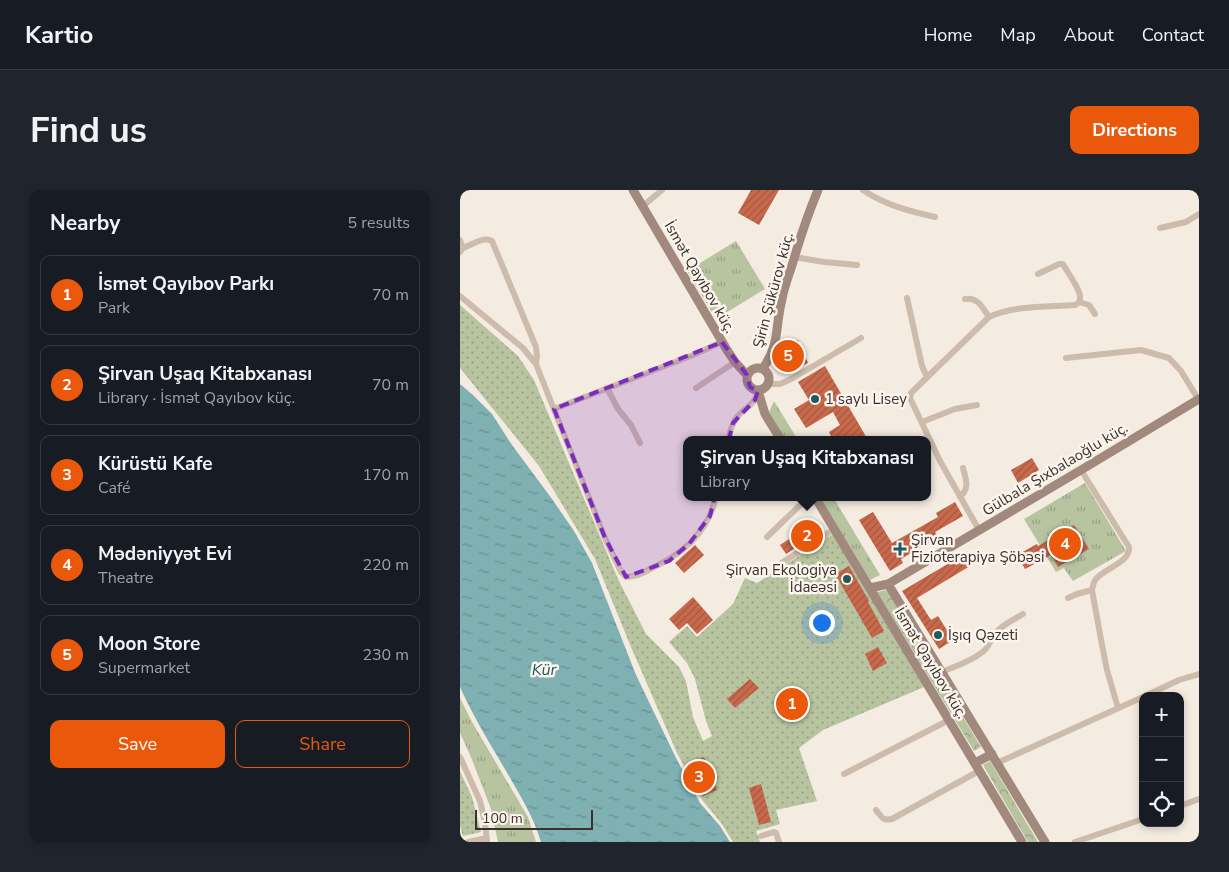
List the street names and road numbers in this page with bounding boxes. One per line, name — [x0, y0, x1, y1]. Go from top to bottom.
street label: İsmət Qayıbov küç. — [660, 217, 740, 337]
street label: Şirin Şükürov küç. — [748, 230, 798, 350]
street label: Gülbala Şıxbalaoğlu küç. — [978, 418, 1132, 520]
street label: İsmət Qayıbov küç. — [890, 604, 972, 722]

